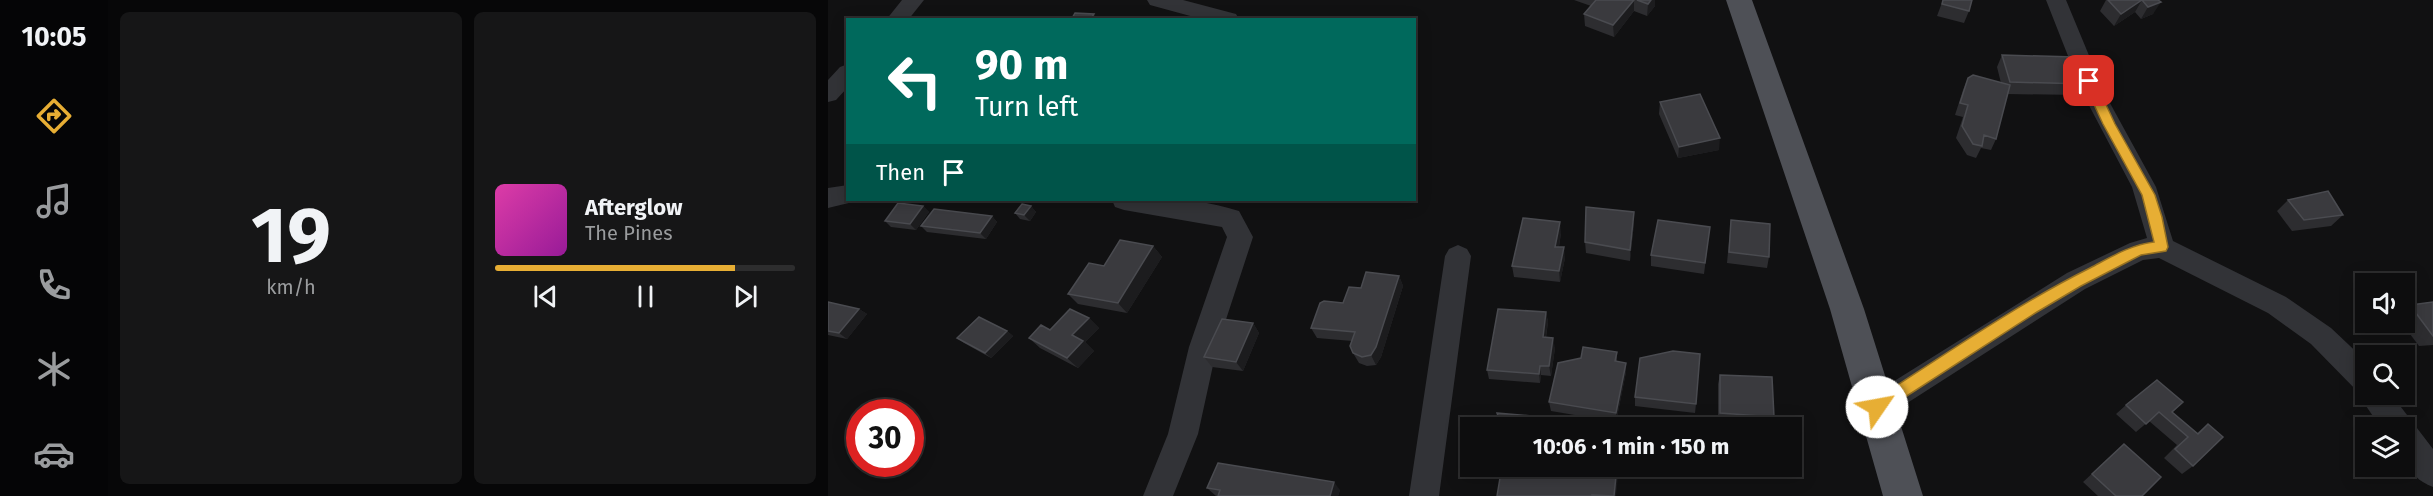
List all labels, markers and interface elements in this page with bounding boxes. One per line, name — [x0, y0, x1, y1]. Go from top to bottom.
text: 10:05 — [21, 21, 87, 53]
text: 90 m — [975, 40, 1069, 90]
icon: left — [876, 42, 954, 120]
pin — [2063, 55, 2114, 106]
icon: arrive — [2072, 64, 2105, 97]
text: Turn left — [975, 91, 1078, 123]
icon: directions — [33, 95, 75, 137]
icon: arrive — [937, 156, 970, 189]
text: Then — [876, 159, 925, 186]
icon: music — [33, 180, 75, 222]
text: 19 — [251, 189, 331, 283]
text: Afterglow — [585, 194, 682, 221]
text: The Pines — [585, 221, 672, 245]
icon: phone — [33, 264, 75, 306]
map controls — [2355, 273, 2415, 477]
button: sound — [2355, 273, 2415, 333]
text: km/h — [266, 275, 316, 299]
icon: previous — [529, 280, 562, 313]
icon: pause — [629, 280, 662, 313]
icon: next — [729, 280, 762, 313]
button: search — [2355, 345, 2415, 405]
icon: climate — [33, 348, 75, 390]
position arrow — [1845, 375, 1909, 439]
speed limit sign: 30 — [846, 399, 924, 477]
button: layers — [2355, 417, 2415, 477]
icon: car — [33, 433, 75, 475]
text: 10:06 · 1 min · 150 m — [1533, 433, 1729, 460]

